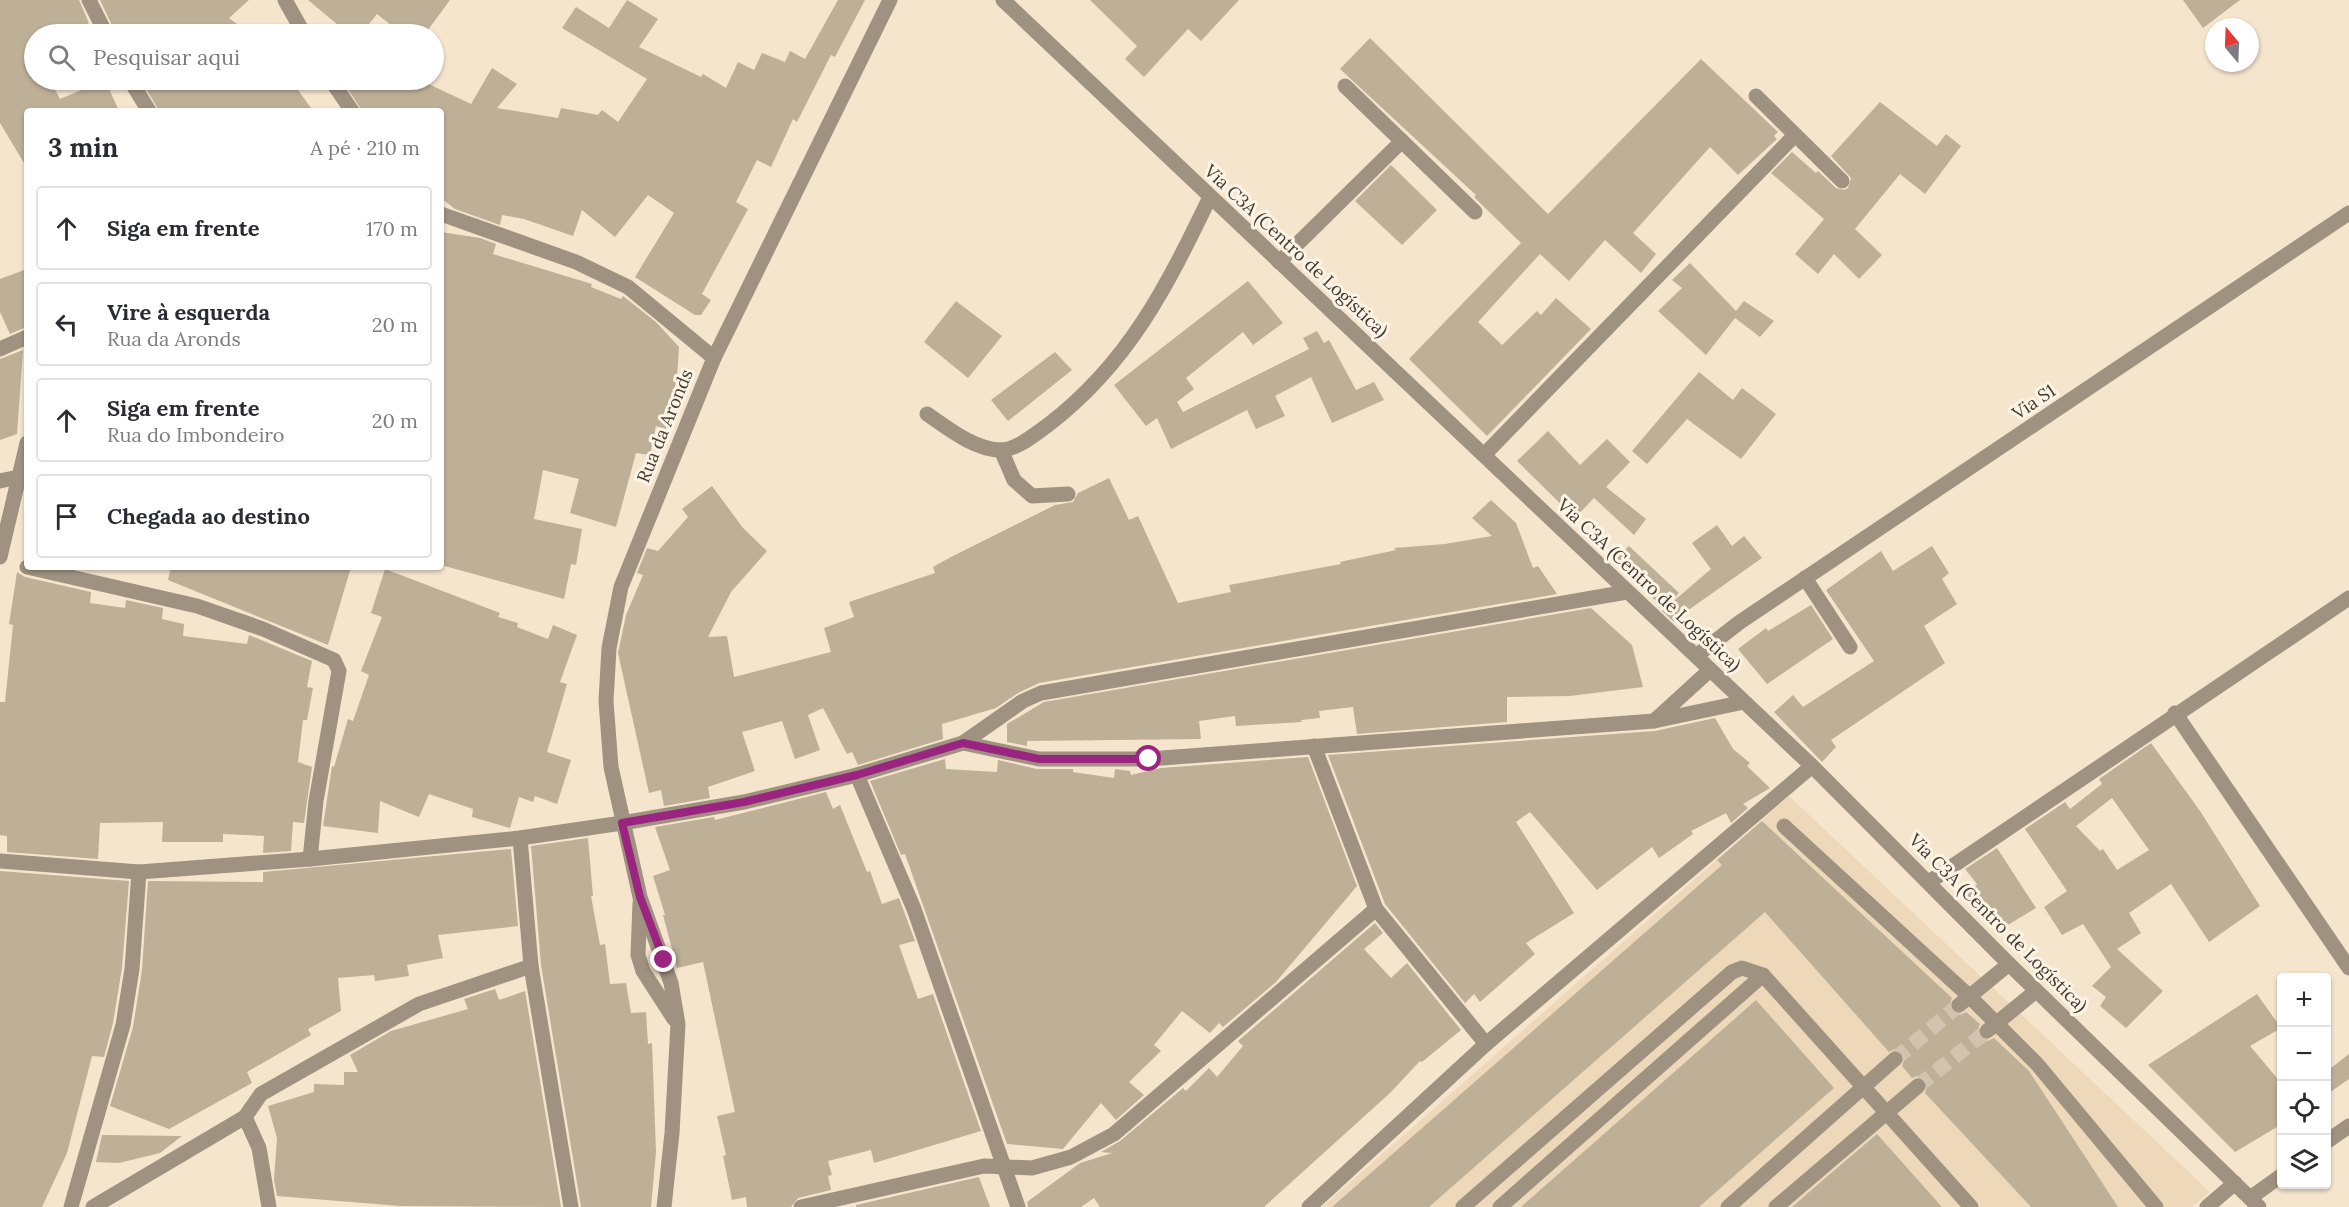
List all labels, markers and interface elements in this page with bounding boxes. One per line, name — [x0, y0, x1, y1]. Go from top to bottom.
north arrow — [2205, 18, 2259, 72]
search box — [24, 24, 444, 90]
icon: search — [45, 41, 78, 74]
text: Pesquisar aqui — [93, 43, 240, 71]
text: 3 min — [48, 131, 118, 164]
text: A pé · 210 m — [310, 135, 420, 160]
street label: Via C3A (Centro de Logística) — [1199, 159, 1393, 342]
icon: ahead — [50, 212, 83, 245]
text: Siga em frente — [107, 214, 260, 242]
text: 170 m — [366, 216, 418, 241]
text: Vire à esquerda — [107, 298, 270, 326]
icon: left — [50, 308, 83, 341]
text: 20 m — [372, 312, 418, 337]
text: Rua da Aronds — [107, 326, 241, 351]
street label: Rua da Aronds — [631, 366, 698, 486]
street label: Via S1 — [2007, 379, 2060, 425]
text: Siga em frente — [107, 394, 260, 422]
icon: ahead — [50, 404, 83, 437]
text: 20 m — [372, 408, 418, 433]
text: Rua do Imbondeiro — [107, 422, 285, 447]
street label: Via C3A (Centro de Logística) — [1552, 493, 1746, 676]
icon: arrive — [50, 500, 83, 533]
text: Chegada ao destino — [107, 502, 310, 530]
route start — [1135, 745, 1161, 771]
street label: Via C3A (Centro de Logística) — [1904, 828, 2092, 1017]
route end — [650, 946, 676, 972]
map controls — [2277, 973, 2331, 1189]
button: + — [2277, 973, 2331, 1027]
button: − — [2277, 1027, 2331, 1081]
button: locate — [2277, 1081, 2331, 1135]
button: layers — [2277, 1135, 2331, 1189]

